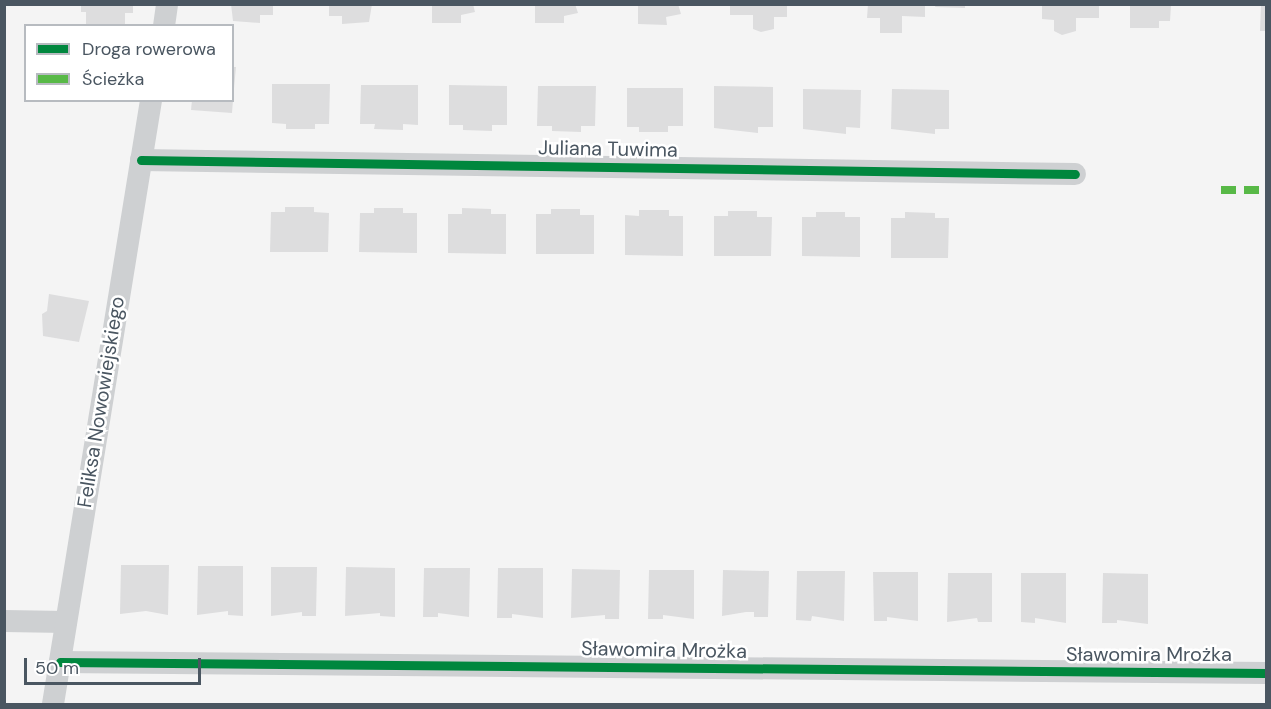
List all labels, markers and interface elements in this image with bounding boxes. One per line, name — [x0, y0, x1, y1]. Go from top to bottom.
legend — [24, 24, 234, 102]
text: Droga rowerowa — [82, 37, 216, 61]
text: Ścieżka — [82, 67, 144, 91]
street label: Juliana Tuwima — [538, 136, 678, 162]
street label: Feliksa Nowowiejskiego — [72, 295, 130, 509]
street label: Sławomira Mrożka — [581, 637, 747, 663]
street label: Sławomira Mrożka — [1066, 642, 1232, 666]
scale bar — [27, 646, 204, 684]
text: 50 m — [35, 656, 79, 680]

